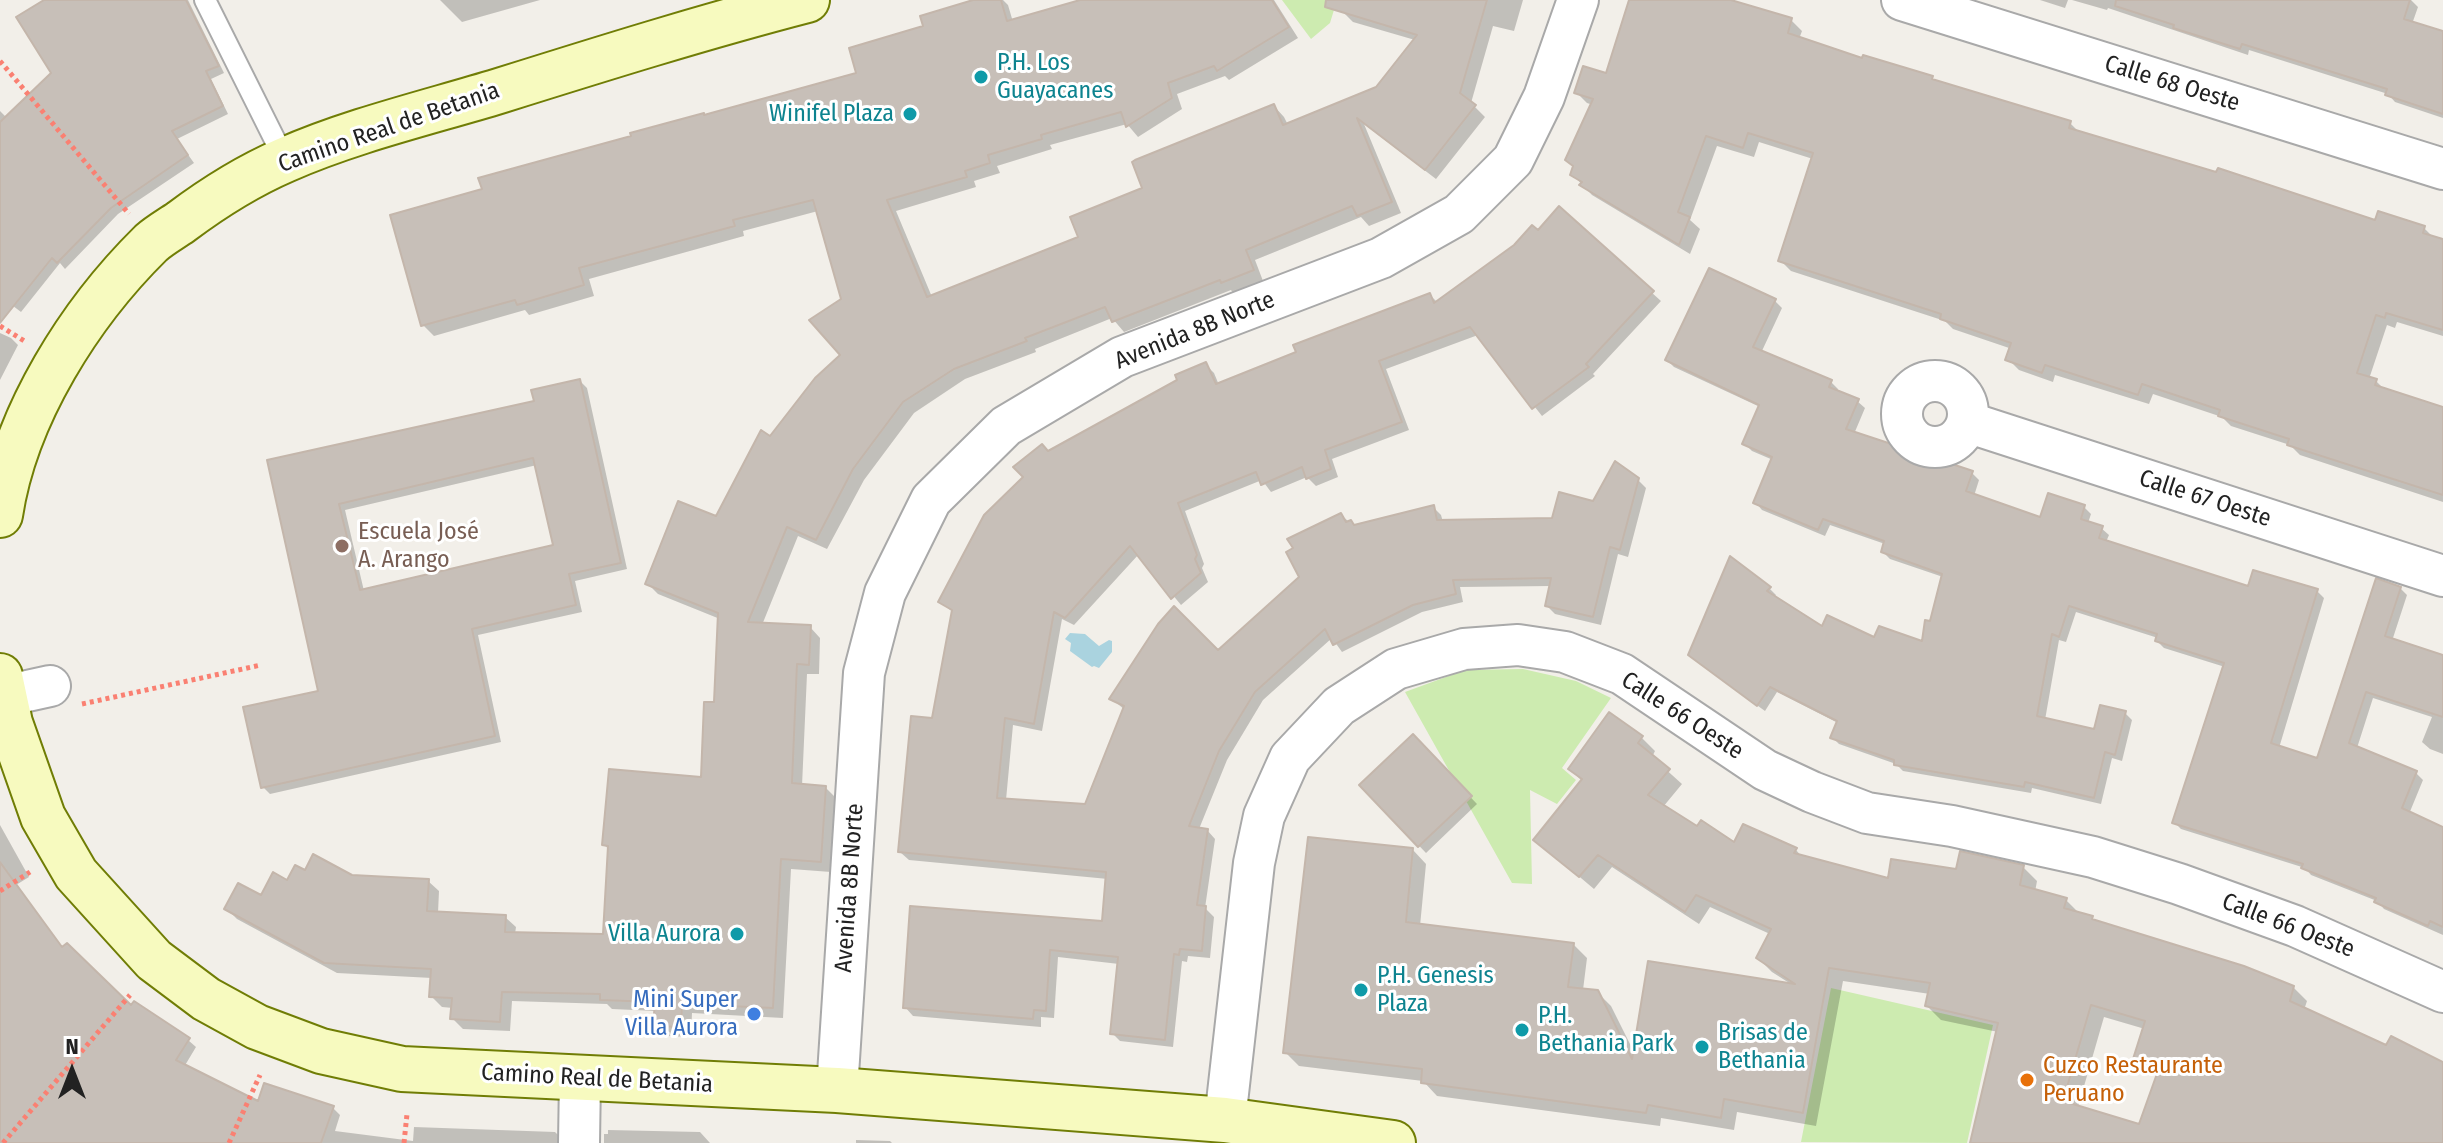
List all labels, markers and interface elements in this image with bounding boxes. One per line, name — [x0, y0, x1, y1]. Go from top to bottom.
place label: P.H. Los Guayacanes — [997, 49, 1113, 105]
street label: Calle 68 Oeste — [2101, 50, 2243, 118]
marker: P.H. Los Guayacanes — [972, 68, 990, 86]
street label: Camino Real de Betania — [275, 77, 503, 179]
place label: Winifel Plaza — [769, 100, 894, 128]
marker: Winifel Plaza — [901, 105, 919, 123]
street label: Avenida 8B Norte — [1111, 286, 1279, 376]
street label: Calle 67 Oeste — [2135, 464, 2275, 534]
place label: Escuela José A. Arango — [358, 518, 479, 574]
marker: Escuela José A. Arango — [333, 537, 351, 555]
street label: Calle 66 Oeste — [1616, 666, 1748, 766]
street label: Avenida 8B Norte — [830, 802, 870, 974]
street label: Calle 66 Oeste — [2218, 888, 2358, 964]
place label: Villa Aurora — [608, 920, 721, 948]
marker: Villa Aurora — [728, 925, 746, 943]
place label: P.H. Genesis Plaza — [1377, 962, 1494, 1018]
marker: P.H. Genesis Plaza — [1352, 981, 1370, 999]
place label: Mini Super Villa Aurora — [625, 986, 738, 1042]
place label: P.H. Bethania Park — [1538, 1002, 1674, 1058]
marker: Mini Super Villa Aurora — [745, 1005, 763, 1023]
place label: Brisas de Bethania — [1718, 1019, 1808, 1075]
marker: P.H. Bethania Park — [1513, 1021, 1531, 1039]
north arrow — [32, 1031, 112, 1111]
text: N — [65, 1033, 79, 1060]
marker: Brisas de Bethania — [1693, 1038, 1711, 1056]
place label: Cuzco Restaurante Peruano — [2043, 1052, 2223, 1108]
street label: Camino Real de Betania — [480, 1059, 714, 1099]
marker: Cuzco Restaurante Peruano — [2018, 1071, 2036, 1089]

